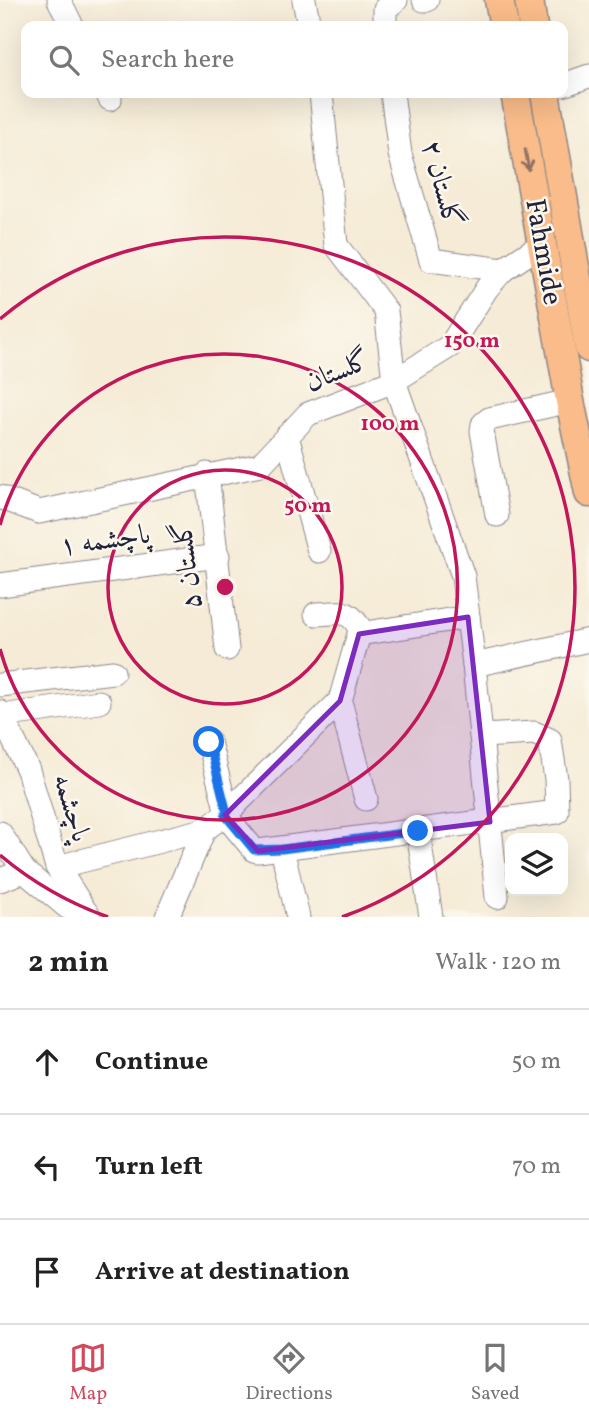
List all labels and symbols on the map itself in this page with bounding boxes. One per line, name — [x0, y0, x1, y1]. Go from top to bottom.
street label: گلستان ۲ — [411, 136, 471, 232]
one-way arrow — [521, 148, 534, 171]
street label: Fahmide — [514, 196, 572, 308]
text: 150 m — [444, 327, 500, 356]
street label: گلستان — [300, 341, 376, 403]
text: 100 m — [360, 410, 420, 439]
text: 50 m — [284, 492, 332, 521]
street label: پاچشمه ۱ — [57, 515, 155, 567]
street label: گلستان ۵ — [163, 518, 213, 612]
centre of rings — [213, 575, 237, 599]
route start — [193, 726, 224, 757]
street label: پاچشمه — [42, 769, 100, 849]
route end — [402, 815, 433, 846]

